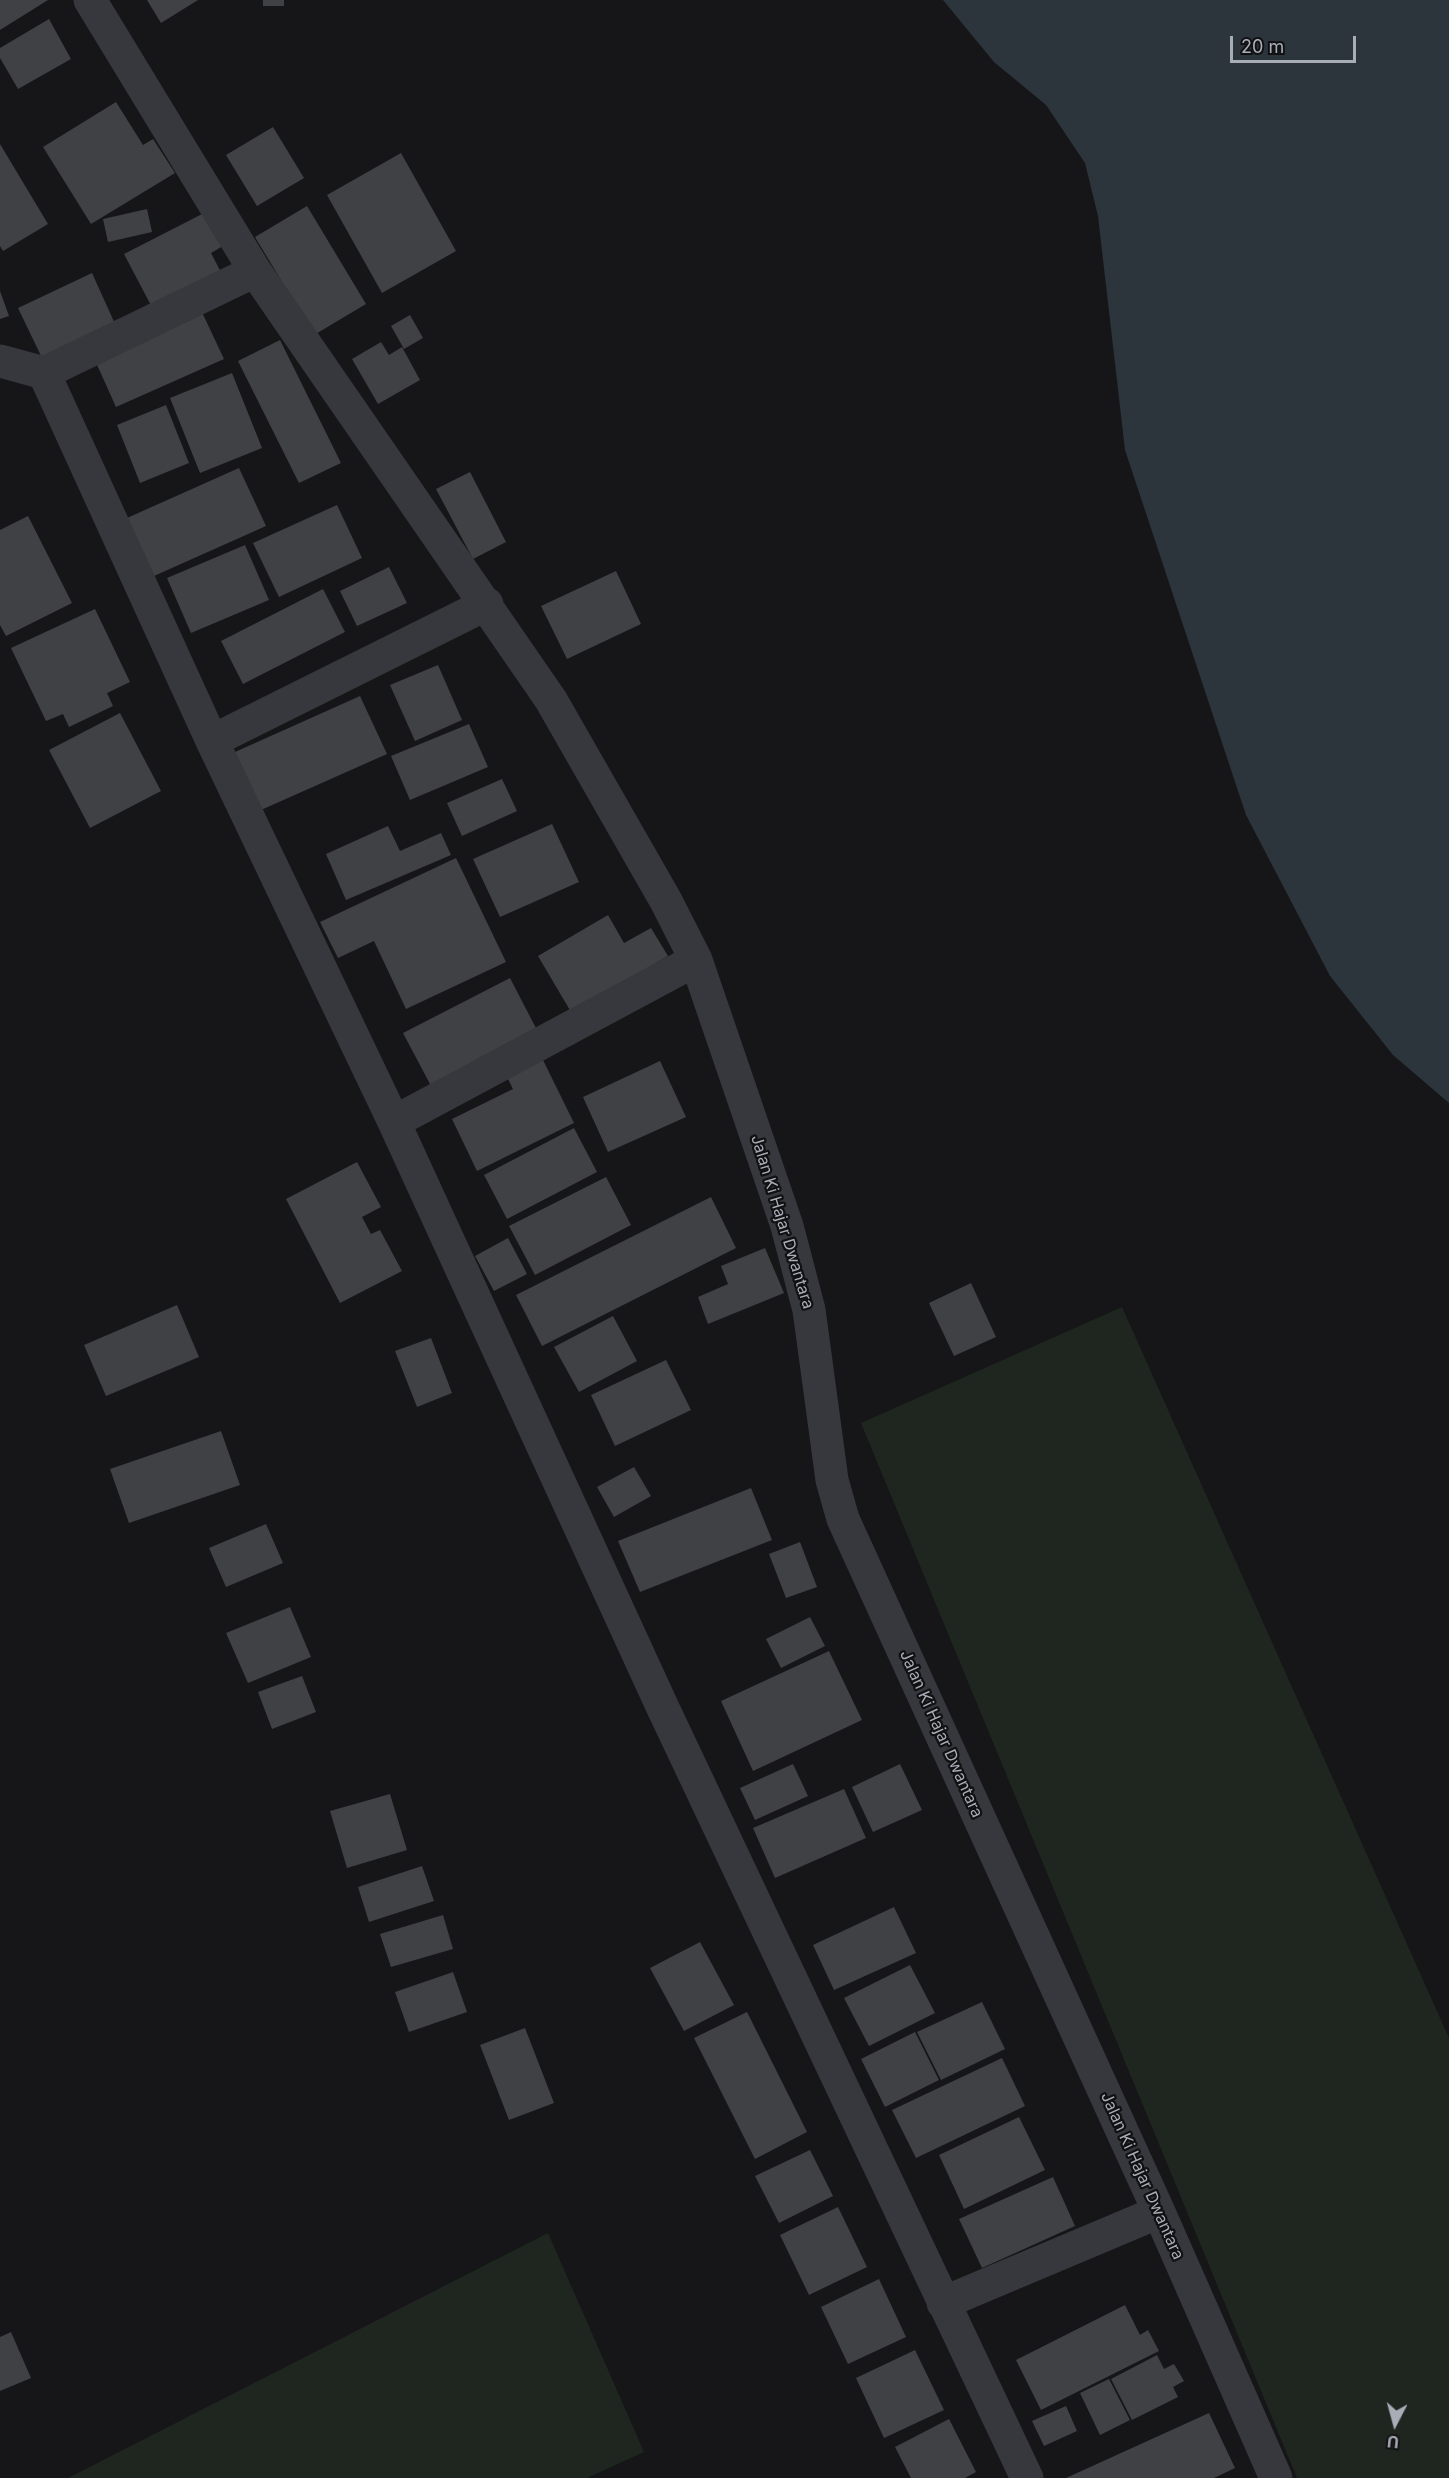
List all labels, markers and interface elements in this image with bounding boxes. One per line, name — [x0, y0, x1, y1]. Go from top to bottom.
scale bar — [1233, 24, 1359, 62]
text: 20 m — [1241, 36, 1284, 57]
street label: Jalan Ki Hajar Dwantara — [746, 1133, 818, 1311]
street label: Jalan Ki Hajar Dwantara — [895, 1647, 987, 1821]
street label: Jalan Ki Hajar Dwantara — [1096, 2089, 1188, 2263]
north arrow — [1365, 2394, 1425, 2454]
text: U — [1386, 2431, 1400, 2452]

